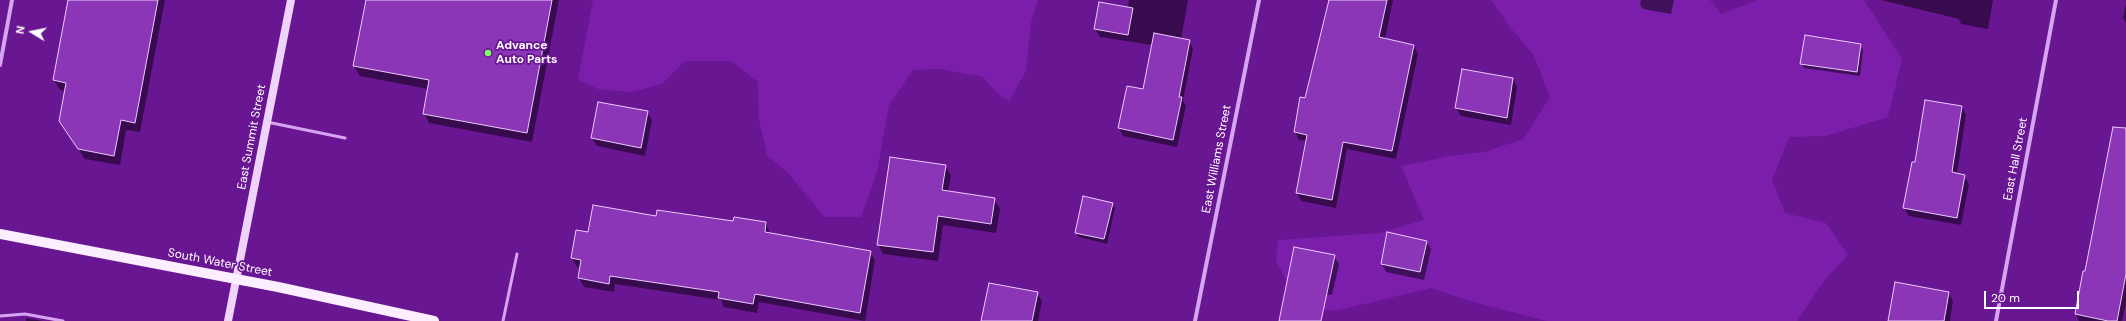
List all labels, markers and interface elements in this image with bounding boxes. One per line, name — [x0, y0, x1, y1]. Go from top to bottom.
north arrow — [12, 12, 52, 52]
text: N — [13, 25, 28, 35]
place label: Advance Auto Parts — [496, 39, 557, 67]
marker: Advance Auto Parts — [483, 48, 493, 58]
street label: East Summit Street — [235, 83, 269, 191]
street label: East Williams Street — [1199, 104, 1235, 214]
street label: East Hall Street — [2001, 116, 2031, 202]
street label: South Water Street — [167, 246, 273, 280]
scale bar — [1986, 283, 2081, 309]
text: 20 m — [1991, 290, 2020, 306]

